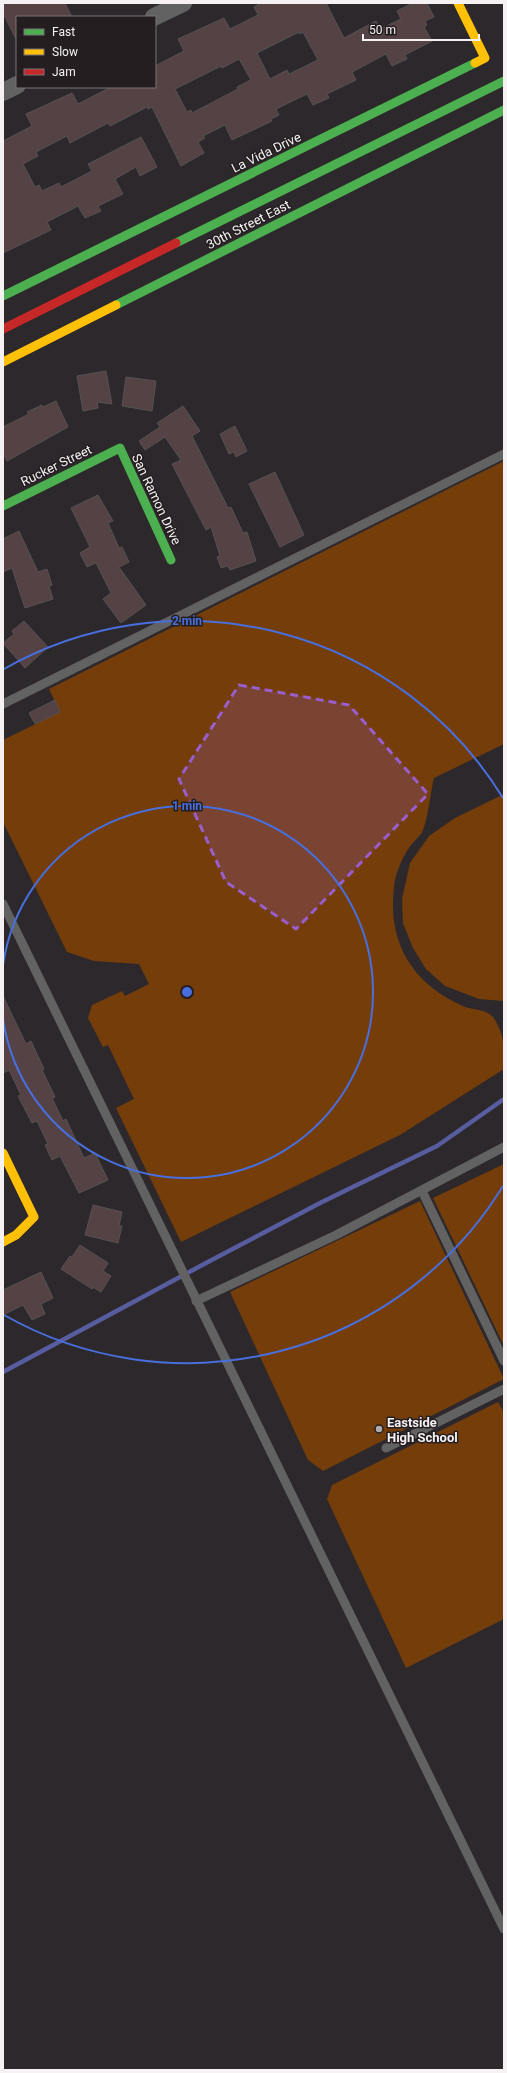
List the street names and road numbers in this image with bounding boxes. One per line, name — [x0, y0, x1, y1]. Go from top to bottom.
street label: La Vida Drive — [229, 129, 304, 176]
street label: 30th Street East — [204, 197, 293, 252]
street label: Rucker Street — [18, 442, 94, 489]
street label: San Ramon Drive — [129, 451, 184, 547]

